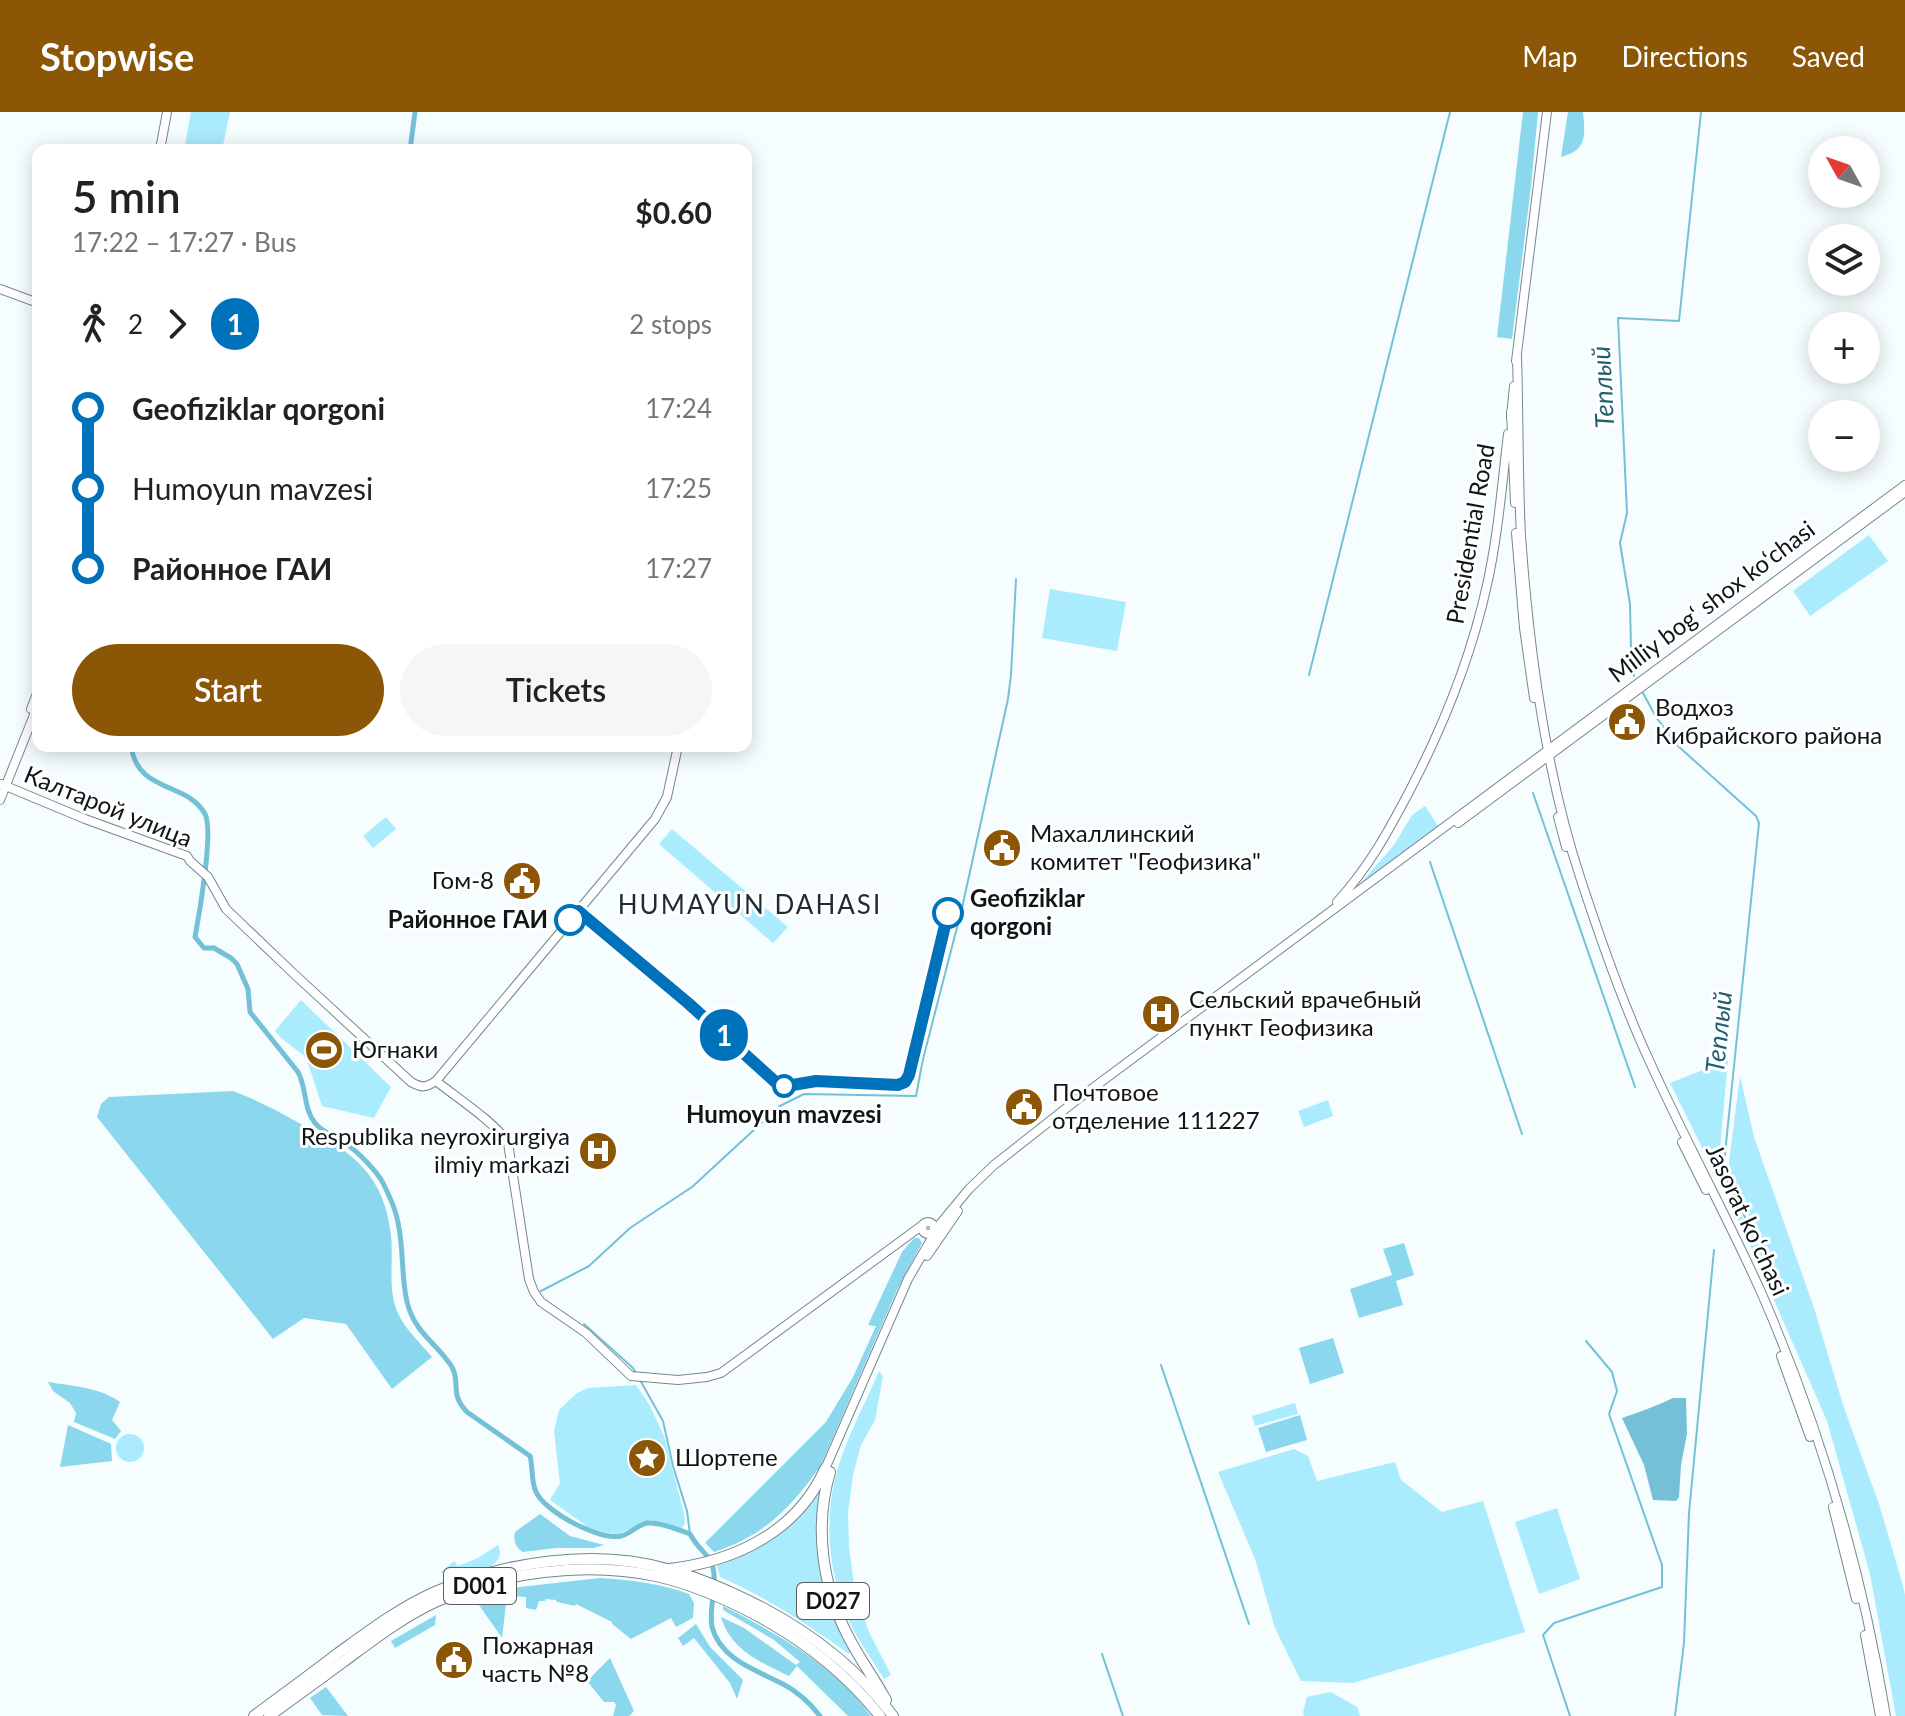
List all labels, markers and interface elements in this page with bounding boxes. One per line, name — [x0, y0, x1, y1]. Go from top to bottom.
text: Stopwise — [40, 33, 194, 79]
text: Map — [1522, 39, 1577, 73]
text: Directions — [1621, 39, 1748, 73]
text: Saved — [1792, 39, 1865, 73]
north arrow — [1808, 136, 1880, 208]
map controls — [1808, 136, 1880, 472]
text: 5 min — [72, 170, 181, 222]
text: $0.60 — [635, 194, 712, 230]
button: layers — [1808, 224, 1880, 296]
text: 17:22 – 17:27 · Bus — [72, 226, 296, 258]
icon: walk — [72, 302, 116, 346]
icon: forward — [155, 302, 199, 346]
text: 1 — [227, 307, 243, 341]
text: 2 — [128, 308, 143, 340]
text: 2 stops — [629, 308, 712, 340]
button: + — [1808, 312, 1880, 384]
water label: Теплый — [1584, 345, 1620, 429]
text: Geofiziklar qorgoni — [132, 390, 385, 426]
text: 17:24 — [645, 392, 712, 424]
button: − — [1808, 400, 1880, 472]
street label: Presidential Road — [1439, 441, 1500, 626]
text: Humoyun mavzesi — [132, 470, 373, 506]
text: 17:25 — [645, 472, 712, 504]
street label: Milliy bog‘ shox ko‘chasi — [1602, 514, 1820, 688]
text: Районное ГАИ — [132, 550, 332, 586]
text: 17:27 — [645, 552, 712, 584]
button: Start — [72, 644, 384, 736]
button: Tickets — [400, 644, 712, 736]
place label: Водхоз Кибрайского района — [1655, 692, 1882, 749]
public building icon: Водхоз Кибрайского района — [1606, 701, 1648, 743]
street label: Калтарой улица — [20, 759, 197, 852]
place label: Махаллинский комитет "Геофизика" — [1030, 818, 1261, 875]
public building icon: Махаллинский комитет "Геофизика" — [981, 827, 1023, 869]
public building icon: Гом-8 — [501, 860, 543, 902]
place label: Гом-8 — [432, 865, 494, 894]
place label: Geofiziklar qorgoni — [970, 883, 1085, 940]
district label: HUMAYUN DAHASI — [618, 888, 882, 920]
marker: Geofiziklar qorgoni — [933, 898, 963, 928]
place label: Районное ГАИ — [388, 904, 548, 933]
marker: Районное ГАИ — [555, 905, 585, 935]
place label: Сельский врачебный пункт Геофизика — [1189, 984, 1422, 1041]
water label: Теплый — [1698, 989, 1738, 1075]
hospital icon: Сельский врачебный пункт Геофизика — [1140, 993, 1182, 1035]
line badge: 1 — [698, 1009, 750, 1061]
text: 1 — [716, 1018, 732, 1052]
sports icon: Югнаки — [303, 1029, 345, 1071]
place label: Югнаки — [352, 1034, 438, 1063]
marker: Humoyun mavzesi — [773, 1075, 795, 1097]
place label: Почтовое отделение 111227 — [1052, 1077, 1260, 1134]
public building icon: Почтовое отделение 111227 — [1003, 1086, 1045, 1128]
place label: Humoyun mavzesi — [686, 1099, 882, 1128]
place label: Respublika neyroxirurgiya ilmiy markazi — [301, 1121, 570, 1178]
hospital icon: Respublika neyroxirurgiya ilmiy markazi — [577, 1130, 619, 1172]
street label: Jasorat koʻchasi — [1701, 1139, 1796, 1300]
place icon: Шортепе — [626, 1437, 668, 1479]
place label: Шортепе — [675, 1442, 778, 1471]
road number: D001 — [444, 1568, 516, 1604]
road number: D027 — [797, 1583, 869, 1619]
place label: Пожарная часть №8 — [482, 1630, 594, 1687]
public building icon: Пожарная часть №8 — [433, 1639, 475, 1681]

